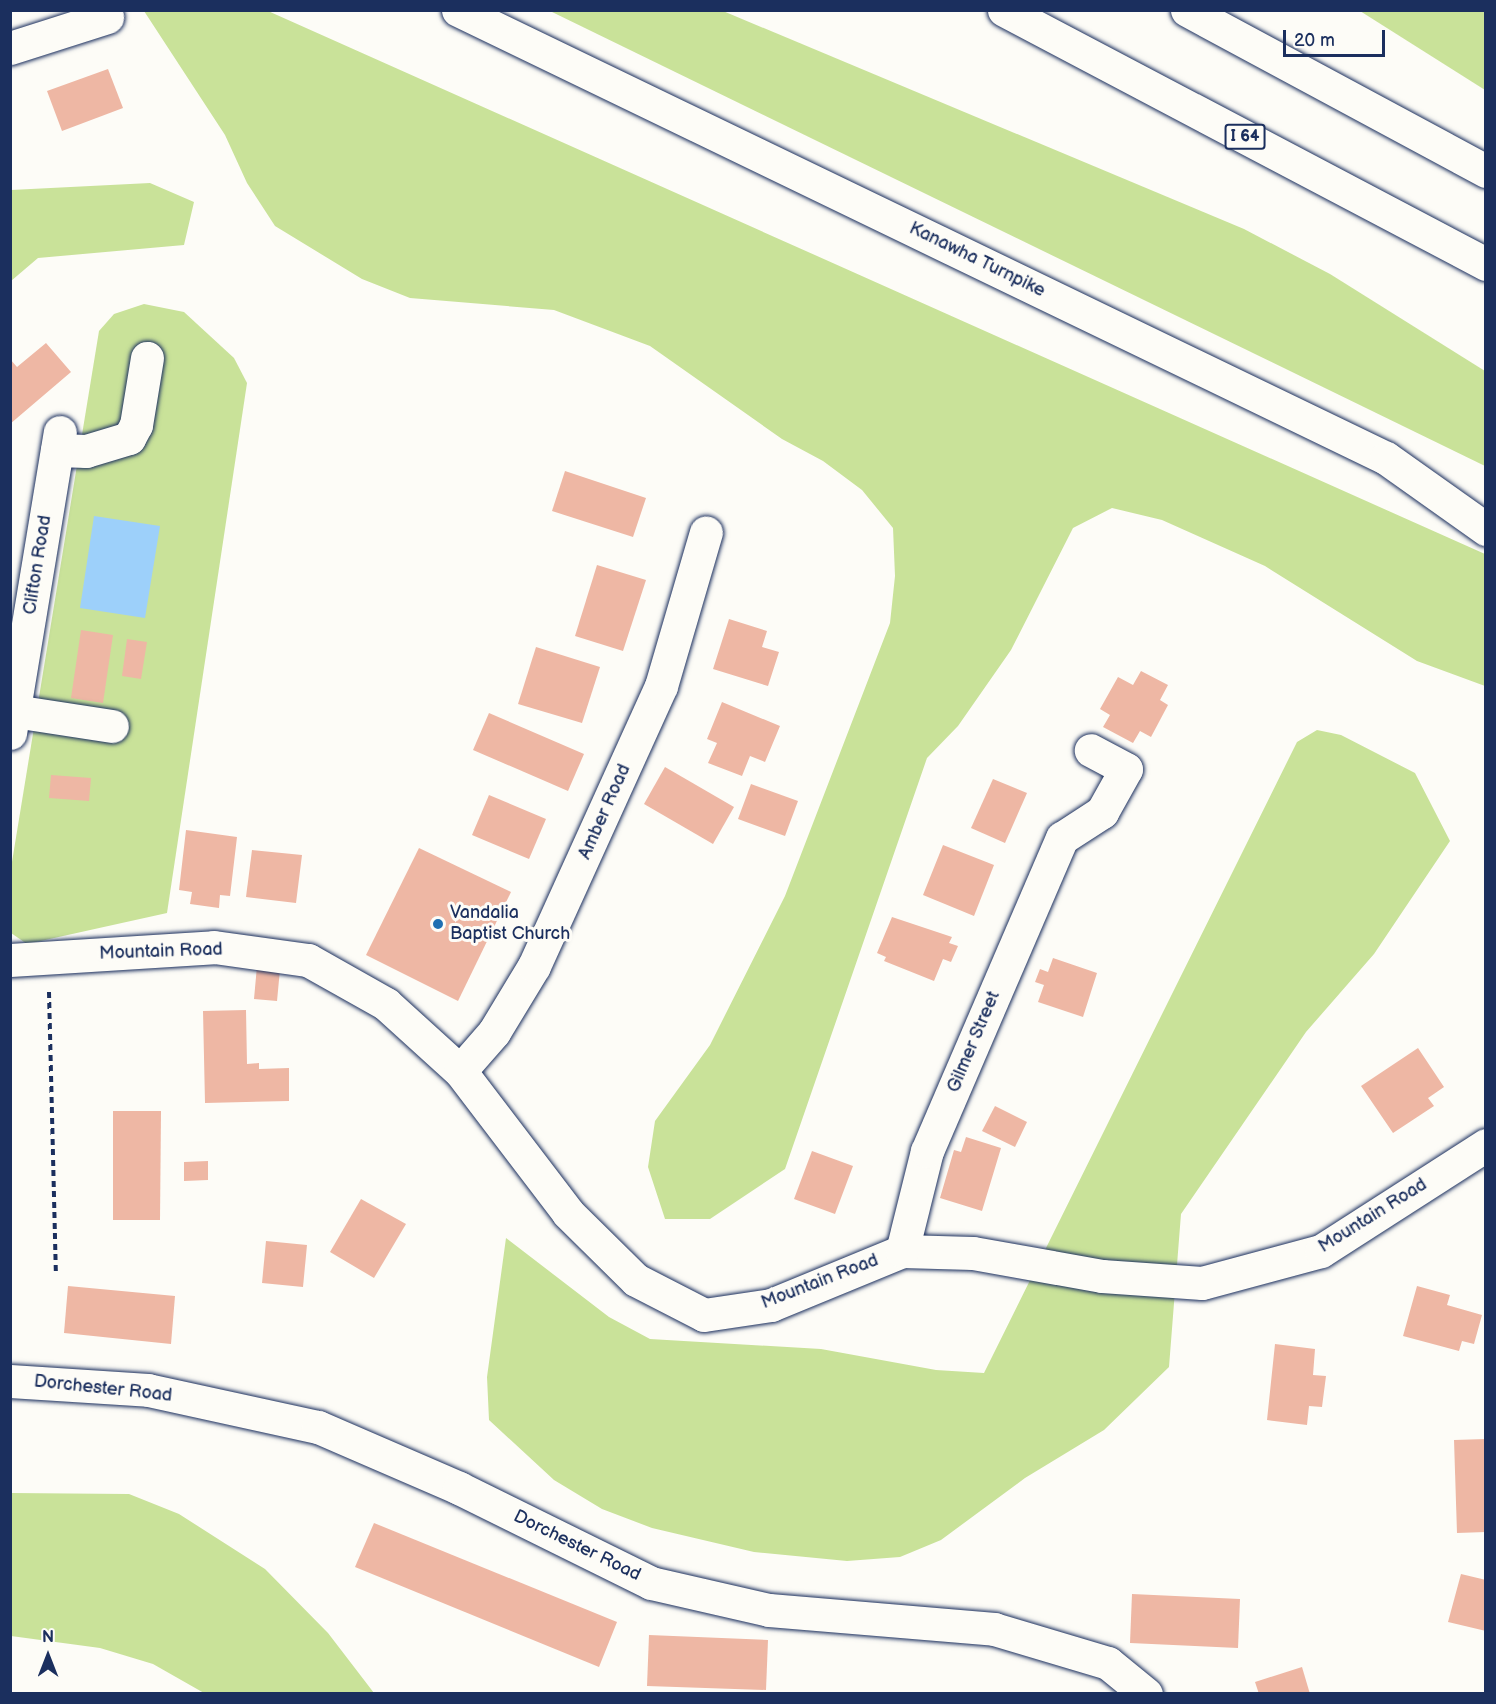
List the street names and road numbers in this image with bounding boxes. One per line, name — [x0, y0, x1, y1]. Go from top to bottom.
road number: I 64 — [1224, 124, 1266, 150]
street label: Kanawha Turnpike — [905, 218, 1049, 302]
street label: Clifton Road — [19, 514, 57, 616]
street label: Amber Road — [574, 761, 636, 863]
street label: Mountain Road — [99, 939, 223, 965]
street label: Gilmer Street — [943, 988, 1005, 1096]
street label: Mountain Road — [1315, 1174, 1431, 1258]
street label: Mountain Road — [758, 1250, 882, 1314]
street label: Dorchester Road — [33, 1371, 173, 1407]
street label: Dorchester Road — [510, 1506, 644, 1586]

